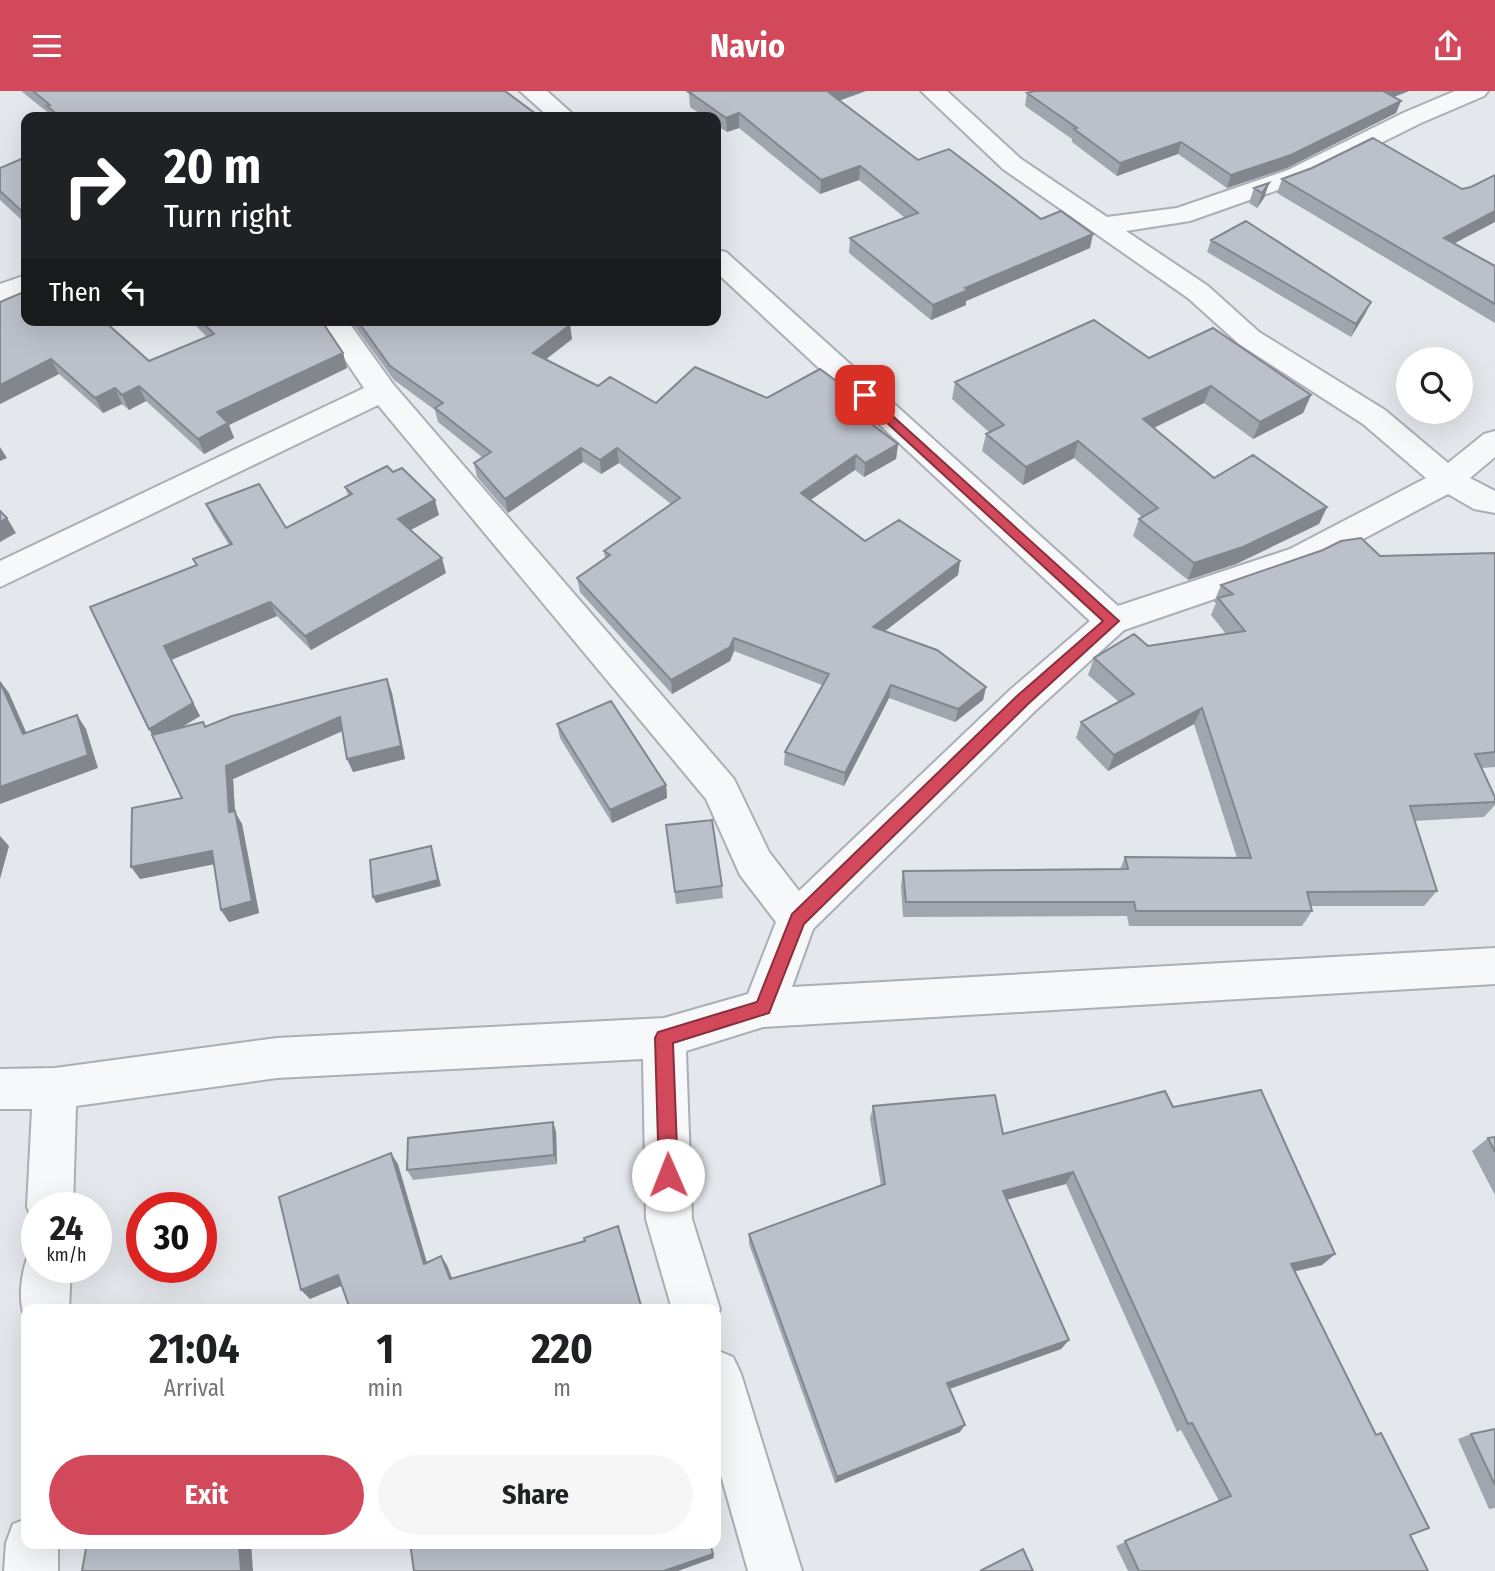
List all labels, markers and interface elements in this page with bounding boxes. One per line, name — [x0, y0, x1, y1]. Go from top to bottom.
icon: menu — [28, 27, 66, 65]
text: Navio — [710, 27, 785, 65]
icon: share — [1429, 27, 1467, 65]
text: 20 m — [164, 137, 261, 196]
icon: right — [49, 140, 140, 231]
text: Turn right — [164, 197, 291, 235]
icon: left — [115, 273, 153, 311]
text: Then — [49, 277, 101, 308]
map controls — [1396, 347, 1473, 424]
button: search — [1396, 347, 1473, 424]
pin — [835, 365, 895, 425]
icon: arrive — [846, 376, 884, 414]
position arrow — [631, 1138, 705, 1212]
speed limit sign: 30 — [126, 1192, 217, 1283]
text: 24 — [50, 1207, 83, 1249]
text: km/h — [46, 1244, 87, 1266]
text: 21:04 — [149, 1324, 240, 1374]
text: 1 — [376, 1324, 394, 1374]
text: 220 — [531, 1324, 593, 1374]
text: Arrival — [164, 1374, 225, 1402]
text: min — [368, 1374, 403, 1402]
text: m — [553, 1374, 571, 1402]
button: Exit — [49, 1455, 364, 1535]
button: Share — [378, 1455, 693, 1535]

